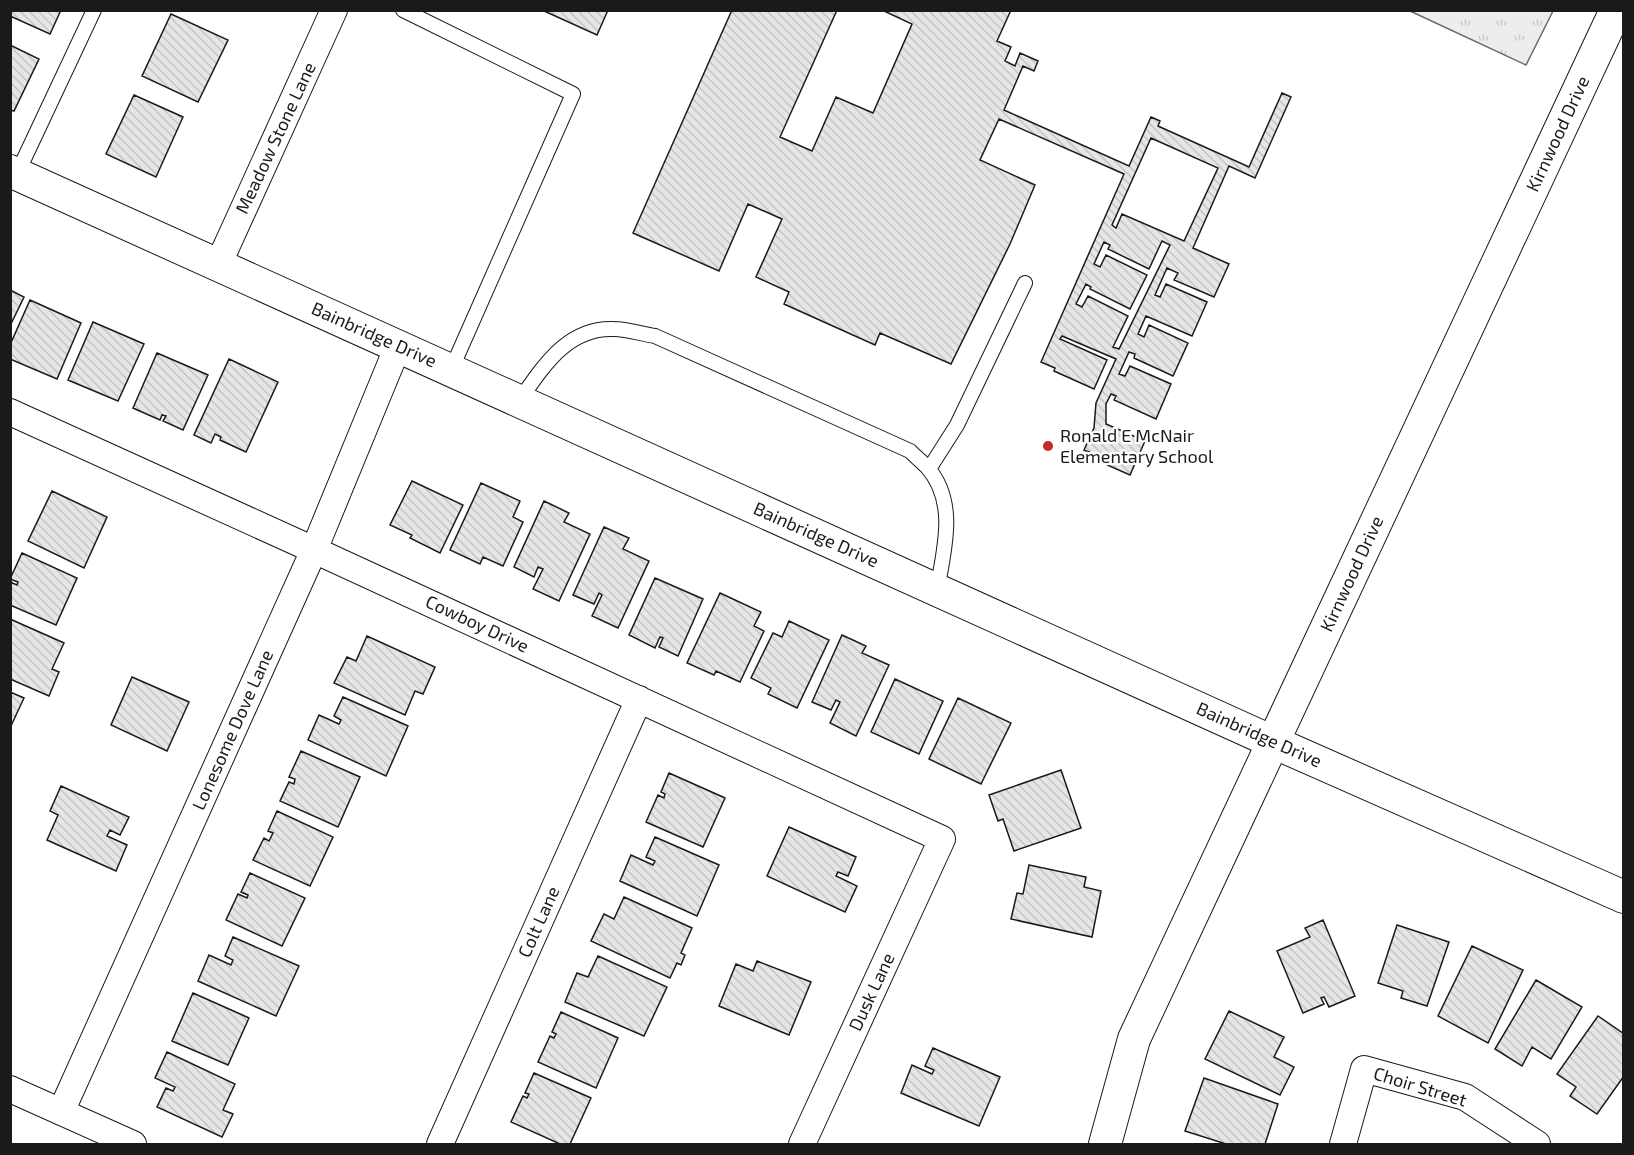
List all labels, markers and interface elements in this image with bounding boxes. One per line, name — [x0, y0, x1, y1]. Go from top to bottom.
street label: Meadow Stone Lane — [230, 58, 320, 217]
street label: Kirnwood Drive — [1521, 72, 1593, 195]
street label: Bainbridge Drive — [308, 297, 440, 372]
place label: Ronald E McNair Elementary School — [1060, 424, 1214, 467]
marker: Ronald E McNair Elementary School — [1041, 439, 1055, 453]
street label: Bainbridge Drive — [750, 497, 882, 572]
street label: Kirnwood Drive — [1315, 512, 1387, 635]
street label: Cowboy Drive — [422, 590, 533, 657]
street label: Lonesome Dove Lane — [187, 646, 277, 813]
street label: Bainbridge Drive — [1193, 697, 1325, 772]
street label: Colt Lane — [513, 882, 564, 961]
street label: Dusk Lane — [843, 949, 899, 1034]
street label: Choir Street — [1371, 1061, 1470, 1111]

